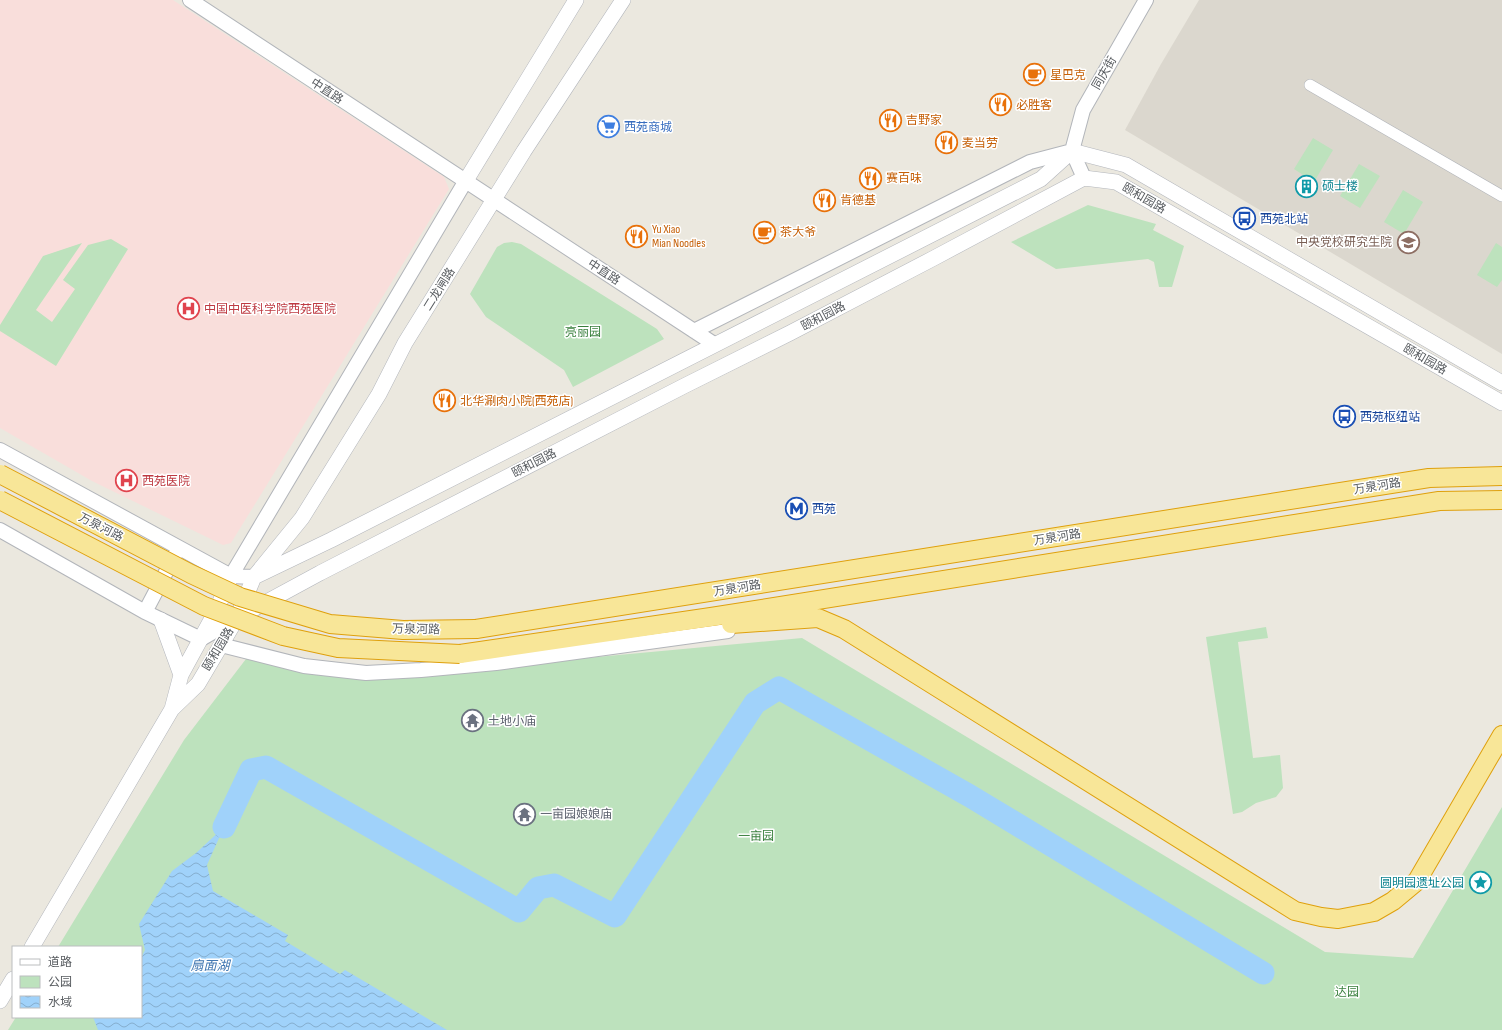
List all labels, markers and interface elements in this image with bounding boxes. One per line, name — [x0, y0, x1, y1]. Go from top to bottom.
street label: 同庆街 — [1089, 54, 1120, 93]
cafe icon: 星巴克 — [1021, 62, 1047, 88]
place label: 星巴克 — [1050, 68, 1086, 83]
street label: 中直路 — [308, 75, 346, 108]
restaurant icon: 必胜客 — [987, 92, 1013, 118]
place label: 必胜客 — [1016, 98, 1052, 113]
restaurant icon: 吉野家 — [878, 107, 904, 133]
place label: 吉野家 — [906, 113, 942, 128]
supermarket icon: 西苑商城 — [595, 114, 621, 140]
place label: 西苑商城 — [624, 120, 672, 135]
restaurant icon: 麦当劳 — [933, 130, 959, 156]
place label: 麦当劳 — [962, 136, 998, 151]
restaurant icon: 赛百味 — [857, 165, 883, 191]
place label: 赛百味 — [886, 171, 922, 186]
building icon: 硕士楼 — [1294, 173, 1320, 199]
place label: 硕士楼 — [1322, 179, 1358, 194]
street label: 颐和园路 — [1119, 180, 1168, 217]
restaurant icon: 肯德基 — [812, 187, 838, 213]
place label: 肯德基 — [840, 193, 876, 208]
bus stop icon: 西苑北站 — [1232, 206, 1258, 232]
place label: 西苑北站 — [1260, 212, 1308, 227]
cafe icon: 茶大爷 — [751, 219, 777, 245]
place label: Yu Xiao Mian Noodles — [652, 222, 705, 251]
restaurant icon: Yu Xiao Mian Noodles — [623, 223, 649, 249]
place label: 茶大爷 — [780, 225, 816, 240]
school or university icon: 中央党校研究生院 — [1395, 229, 1421, 255]
place label: 中央党校研究生院 — [1296, 235, 1392, 250]
street label: 中直路 — [585, 256, 623, 289]
street label: 二龙闸路 — [420, 265, 459, 314]
hospital icon: 中国中医科学院西苑医院 — [175, 296, 201, 322]
street label: 颐和园路 — [799, 299, 848, 334]
place label: 中国中医科学院西苑医院 — [204, 302, 336, 317]
park label: 亮丽园 — [565, 325, 601, 340]
street label: 颐和园路 — [1400, 341, 1449, 378]
restaurant icon: 北华涮肉小院(西苑店) — [431, 388, 457, 414]
place label: 北华涮肉小院(西苑店) — [460, 394, 573, 409]
bus stop icon: 西苑枢纽站 — [1331, 404, 1357, 430]
place label: 西苑枢纽站 — [1360, 410, 1420, 425]
street label: 颐和园路 — [509, 446, 559, 481]
hospital icon: 西苑医院 — [113, 468, 139, 494]
place label: 西苑医院 — [142, 474, 190, 489]
street label: 万泉河路 — [1352, 475, 1402, 498]
metro station icon: 西苑 — [784, 496, 810, 522]
place label: 西苑 — [812, 502, 836, 517]
street label: 万泉河路 — [76, 510, 126, 545]
street label: 万泉河路 — [1032, 526, 1082, 549]
street label: 万泉河路 — [712, 577, 762, 600]
street label: 万泉河路 — [392, 622, 440, 637]
street label: 颐和园路 — [200, 625, 237, 674]
temple icon: 土地小庙 — [460, 708, 486, 734]
place label: 土地小庙 — [488, 714, 536, 729]
temple icon: 一亩园娘娘庙 — [512, 801, 538, 827]
place label: 一亩园娘娘庙 — [540, 807, 612, 822]
park label: 一亩园 — [738, 829, 774, 844]
place icon: 圆明园遗址公园 — [1467, 870, 1493, 896]
place label: 圆明园遗址公园 — [1380, 876, 1464, 891]
legend — [12, 946, 142, 1018]
text: 道路 — [48, 955, 72, 970]
water label: 扇面湖 — [190, 958, 231, 974]
text: 公园 — [48, 975, 72, 990]
park label: 达园 — [1335, 985, 1359, 1000]
text: 水域 — [48, 995, 72, 1010]

